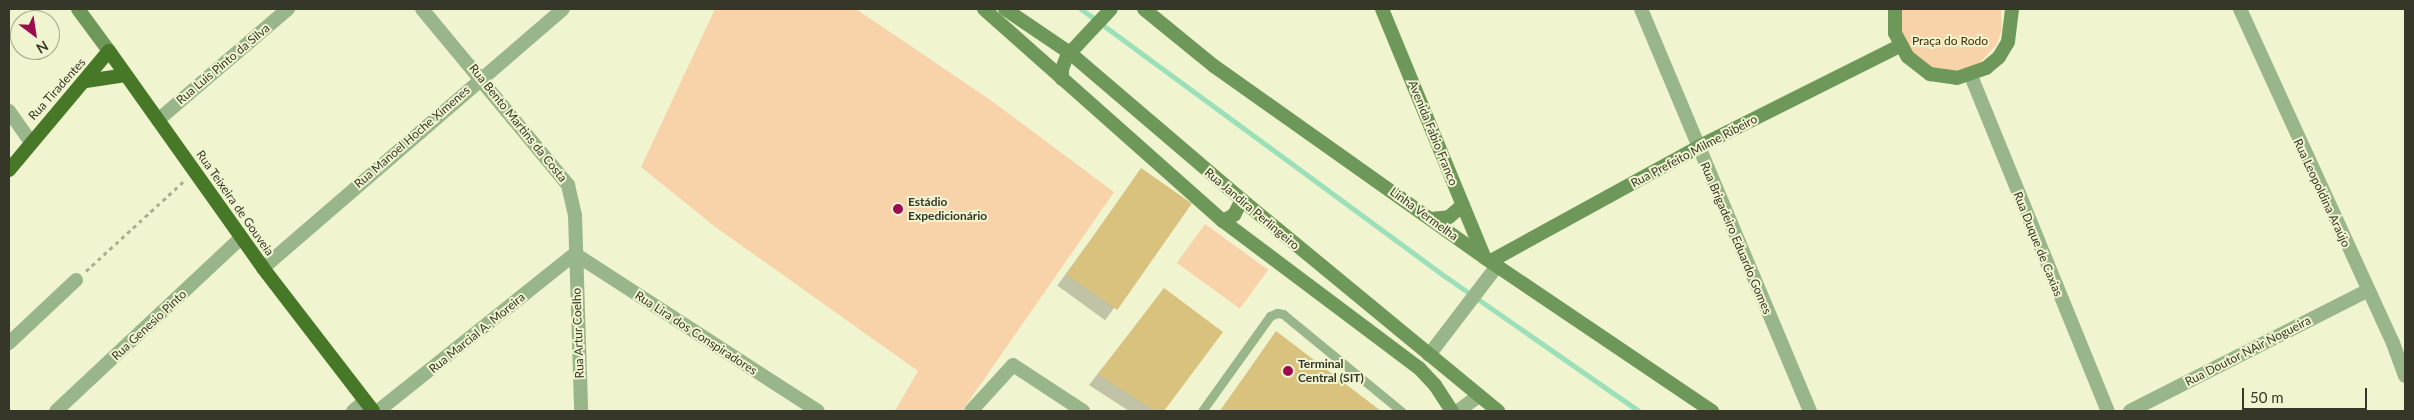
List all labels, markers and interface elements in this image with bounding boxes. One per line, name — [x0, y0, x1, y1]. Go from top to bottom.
north arrow — [10, 10, 60, 60]
street label: Rua Luis Pinto da Silva — [173, 21, 273, 107]
park label: Praça do Rodo — [1912, 34, 1988, 48]
text: N — [33, 37, 51, 57]
street label: Rua Tiradentes — [25, 55, 89, 123]
street label: Rua Bento Martins da Costa — [466, 61, 570, 185]
street label: Avenida Fabio Franco — [1405, 78, 1461, 188]
street label: Rua Manoel Hoche Ximenes — [351, 83, 473, 191]
street label: Rua Prefeito Milme Ribeiro — [1628, 112, 1760, 190]
street label: Rua Leopoldina Araújo — [2290, 136, 2354, 250]
street label: Rua Teixeira de Gouveia — [193, 147, 277, 259]
street label: Rua Brigadeiro Eduardo Gomes — [1697, 160, 1775, 316]
street label: Rua Jandira Perlingeiro — [1202, 165, 1302, 253]
street label: Linha Vermelha — [1387, 184, 1461, 244]
street label: Rua Duque de Caxias — [2010, 190, 2066, 298]
place label: Estádio Expedicionário — [908, 195, 987, 223]
marker: Estádio Expedicionário — [892, 203, 904, 215]
street label: Rua Genesio Pinto — [109, 287, 189, 363]
street label: Rua Artur Coelho — [569, 287, 587, 379]
street label: Rua Lira dos Conspiradores — [632, 288, 760, 378]
street label: Rua Marcial A. Moreira — [426, 290, 528, 376]
street label: Rua Doutor NAir Nogueira — [2182, 313, 2314, 389]
place label: Terminal Central (SIT) — [1298, 357, 1364, 385]
marker: Terminal Central (SIT) — [1282, 365, 1294, 377]
scale bar — [2244, 378, 2369, 410]
text: 50 m — [2250, 388, 2284, 406]

